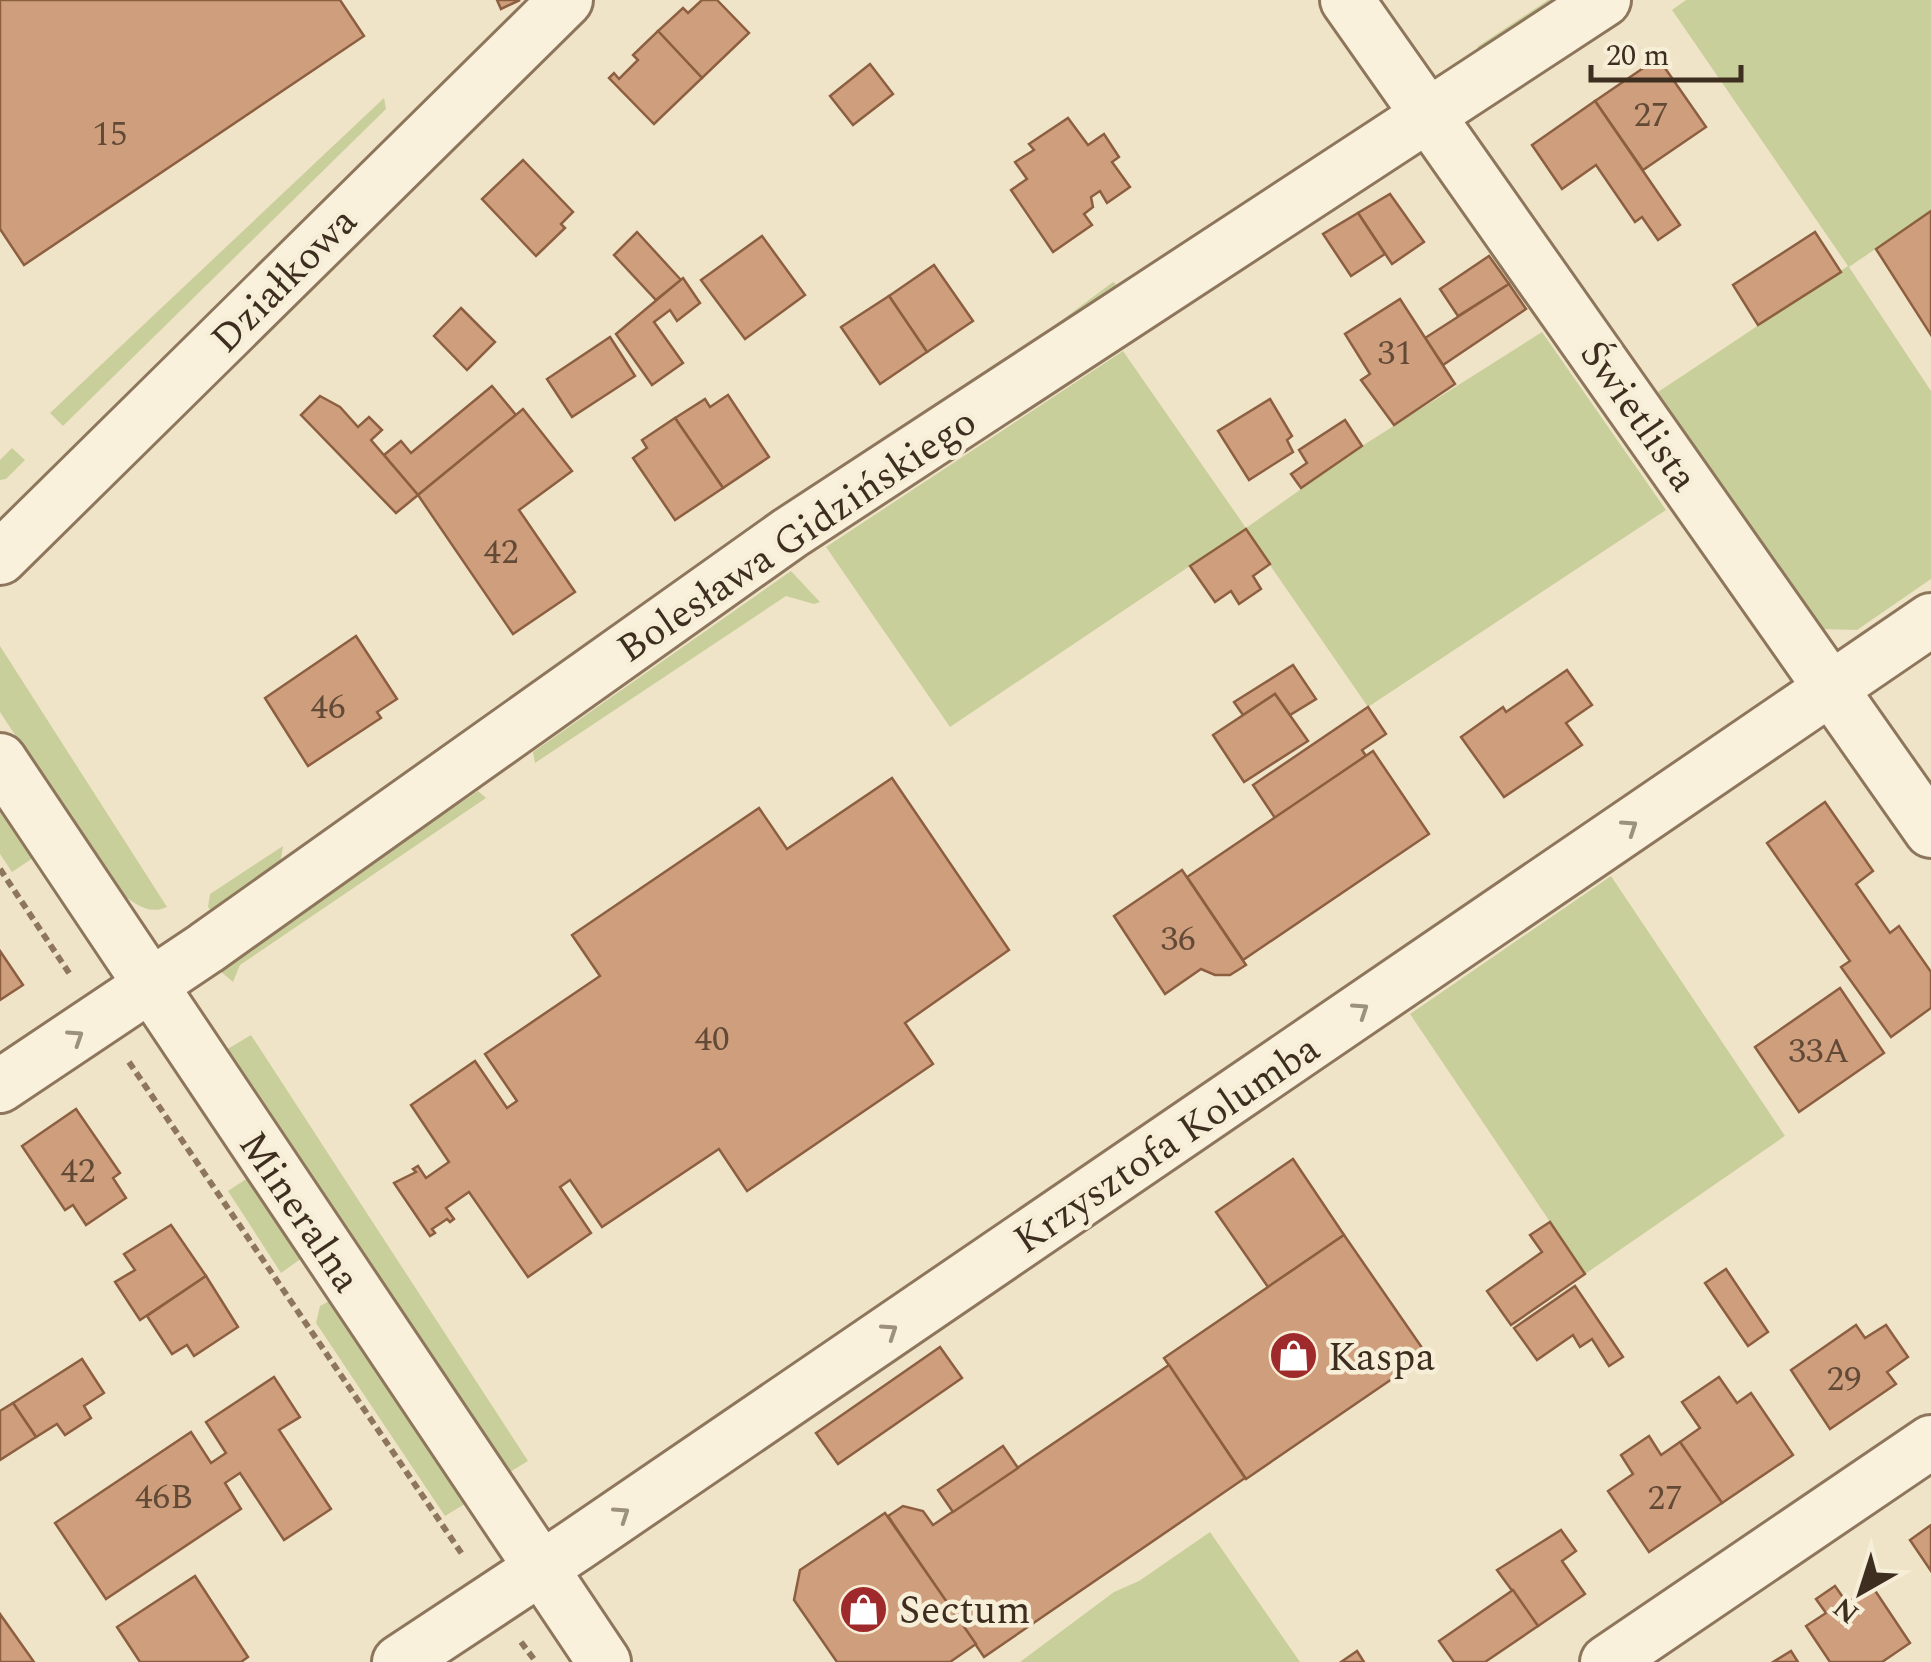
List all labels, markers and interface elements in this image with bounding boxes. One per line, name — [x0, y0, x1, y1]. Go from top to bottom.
scale bar — [1591, 20, 1741, 82]
text: 20 m — [1606, 33, 1669, 79]
house number: 27 — [1633, 89, 1669, 142]
house number: 15 — [92, 108, 128, 161]
street label: Działkowa — [197, 193, 373, 368]
house number: 31 — [1377, 327, 1413, 380]
street label: Świetlista — [1563, 328, 1713, 505]
street label: Bolesława Gidzińskiego — [605, 393, 989, 679]
house number: 42 — [483, 526, 519, 579]
house number: 46 — [310, 681, 346, 734]
one-way arrow — [1619, 820, 1637, 839]
house number: 36 — [1160, 913, 1196, 966]
one-way arrow — [1350, 1004, 1369, 1022]
house number: 40 — [694, 1013, 730, 1066]
street label: Krzysztofa Kolumba — [1002, 1019, 1333, 1271]
house number: 33A — [1788, 1025, 1850, 1078]
one-way arrow — [65, 1030, 83, 1049]
street label: Mineralna — [222, 1119, 376, 1306]
house number: 42 — [60, 1145, 96, 1198]
one-way arrow — [879, 1325, 898, 1343]
place label: Kaspa — [1328, 1328, 1436, 1389]
shop icon: Kaspa — [1267, 1330, 1319, 1382]
house number: 29 — [1826, 1353, 1862, 1406]
house number: 46B — [135, 1471, 193, 1524]
house number: 27 — [1647, 1472, 1683, 1525]
one-way arrow — [610, 1508, 629, 1526]
north arrow — [1811, 1542, 1911, 1642]
place label: Sectum — [899, 1581, 1031, 1642]
shop icon: Sectum — [838, 1583, 890, 1635]
text: N — [1824, 1586, 1869, 1634]

